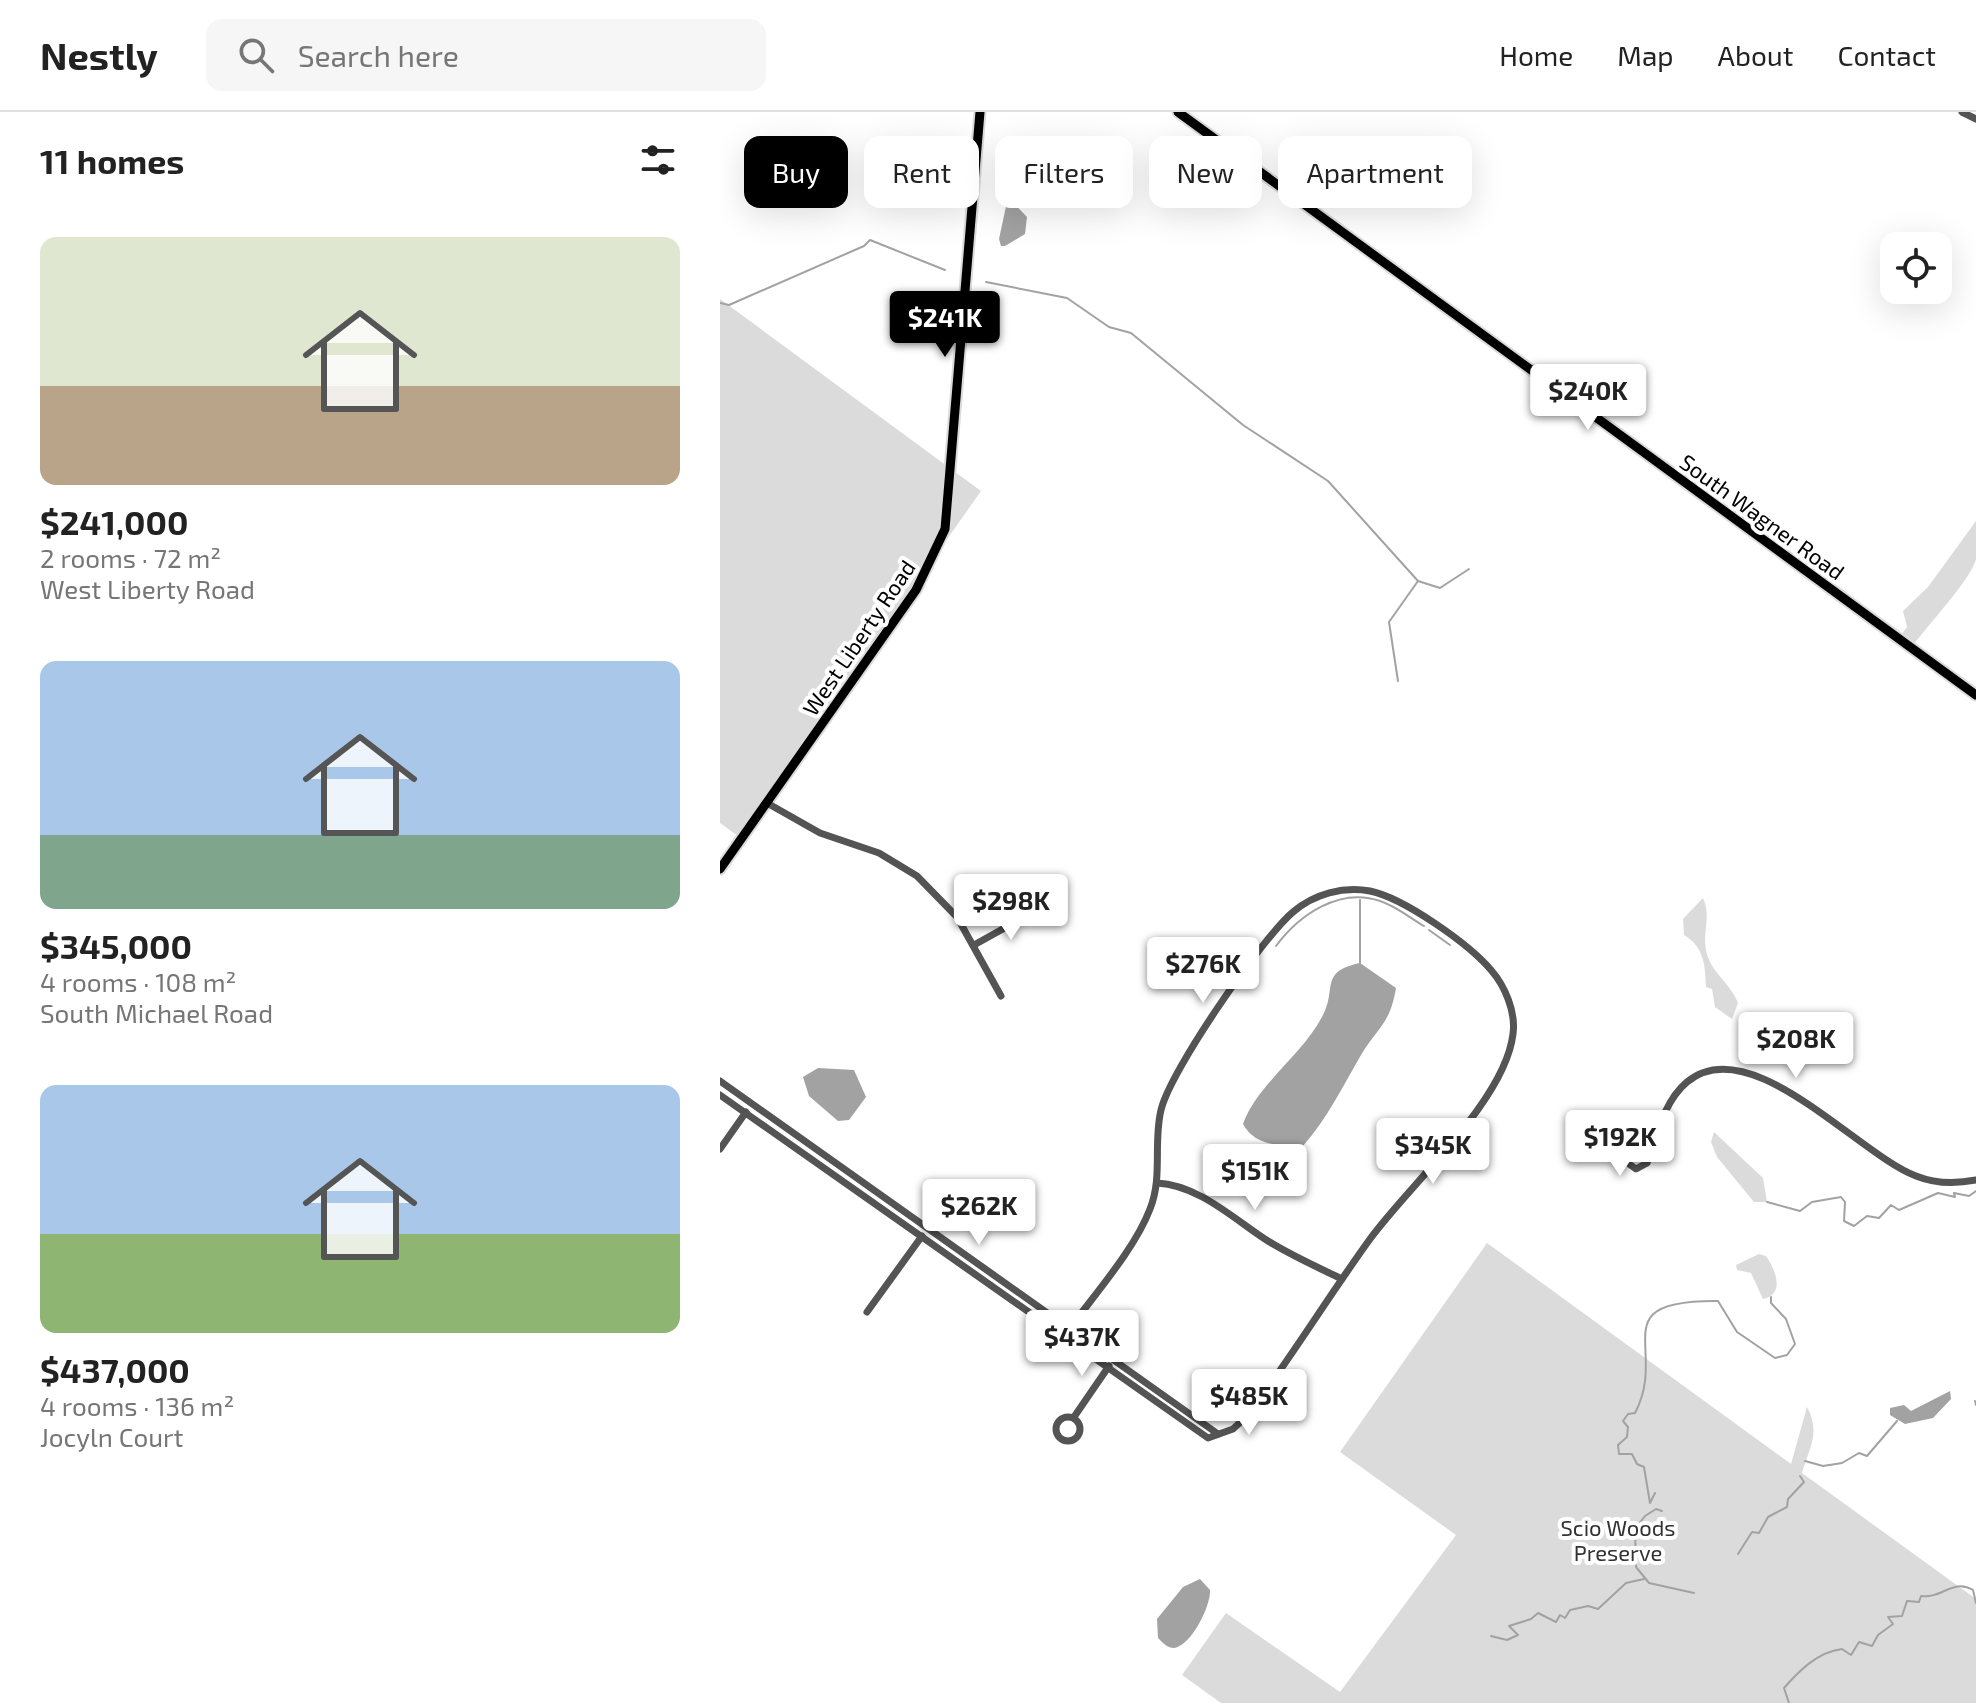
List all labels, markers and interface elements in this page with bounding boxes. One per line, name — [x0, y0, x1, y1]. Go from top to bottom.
search box — [206, 19, 766, 91]
text: Nestly — [40, 32, 158, 78]
icon: search — [234, 33, 278, 77]
text: Search here — [298, 37, 459, 73]
text: Home — [1499, 38, 1573, 72]
text: Map — [1617, 38, 1674, 72]
text: About — [1718, 38, 1793, 72]
text: Contact — [1837, 38, 1936, 72]
chip: Buy — [744, 136, 848, 208]
chip: Rent — [864, 136, 979, 208]
chip: Filters — [995, 136, 1133, 208]
chip: New — [1149, 136, 1262, 208]
chip: Apartment — [1278, 136, 1472, 208]
icon: filters — [636, 138, 680, 182]
text: 11 homes — [40, 140, 184, 181]
map controls — [1880, 232, 1952, 304]
button: locate — [1880, 232, 1952, 304]
icon: home — [288, 289, 432, 433]
pin: $241K — [889, 291, 1001, 359]
text: $241K — [908, 301, 982, 332]
pin: $240K — [1532, 364, 1644, 432]
text: $240K — [1548, 374, 1628, 405]
street label: South Wagner Road — [1675, 448, 1850, 584]
text: $241,000 — [40, 501, 188, 542]
text: 2 rooms · 72 m² — [40, 542, 221, 573]
street label: West Liberty Road — [797, 555, 920, 720]
text: West Liberty Road — [40, 573, 255, 604]
icon: home — [288, 713, 432, 857]
pin: $298K — [955, 874, 1067, 942]
text: $298K — [972, 884, 1050, 915]
text: $345,000 — [40, 925, 192, 966]
pin: $276K — [1147, 937, 1259, 1005]
text: $276K — [1165, 947, 1241, 978]
text: 4 rooms · 108 m² — [40, 966, 236, 997]
text: South Michael Road — [40, 997, 273, 1028]
pin: $208K — [1740, 1012, 1852, 1080]
text: $208K — [1756, 1022, 1836, 1053]
pin: $192K — [1564, 1110, 1676, 1178]
pin: $345K — [1377, 1118, 1489, 1186]
text: $192K — [1583, 1120, 1657, 1151]
text: $345K — [1394, 1128, 1472, 1159]
icon: home — [288, 1137, 432, 1281]
pin: $151K — [1199, 1144, 1311, 1212]
text: $151K — [1221, 1154, 1289, 1185]
pin: $262K — [923, 1179, 1035, 1247]
text: $262K — [940, 1189, 1018, 1220]
pin: $437K — [1026, 1310, 1138, 1378]
text: $437K — [1044, 1320, 1120, 1351]
text: $437,000 — [40, 1349, 190, 1390]
pin: $485K — [1193, 1369, 1305, 1437]
text: $485K — [1210, 1379, 1288, 1410]
text: 4 rooms · 136 m² — [40, 1390, 234, 1421]
text: Jocyln Court — [40, 1421, 183, 1452]
park label: Scio Woods Preserve — [1561, 1514, 1675, 1565]

